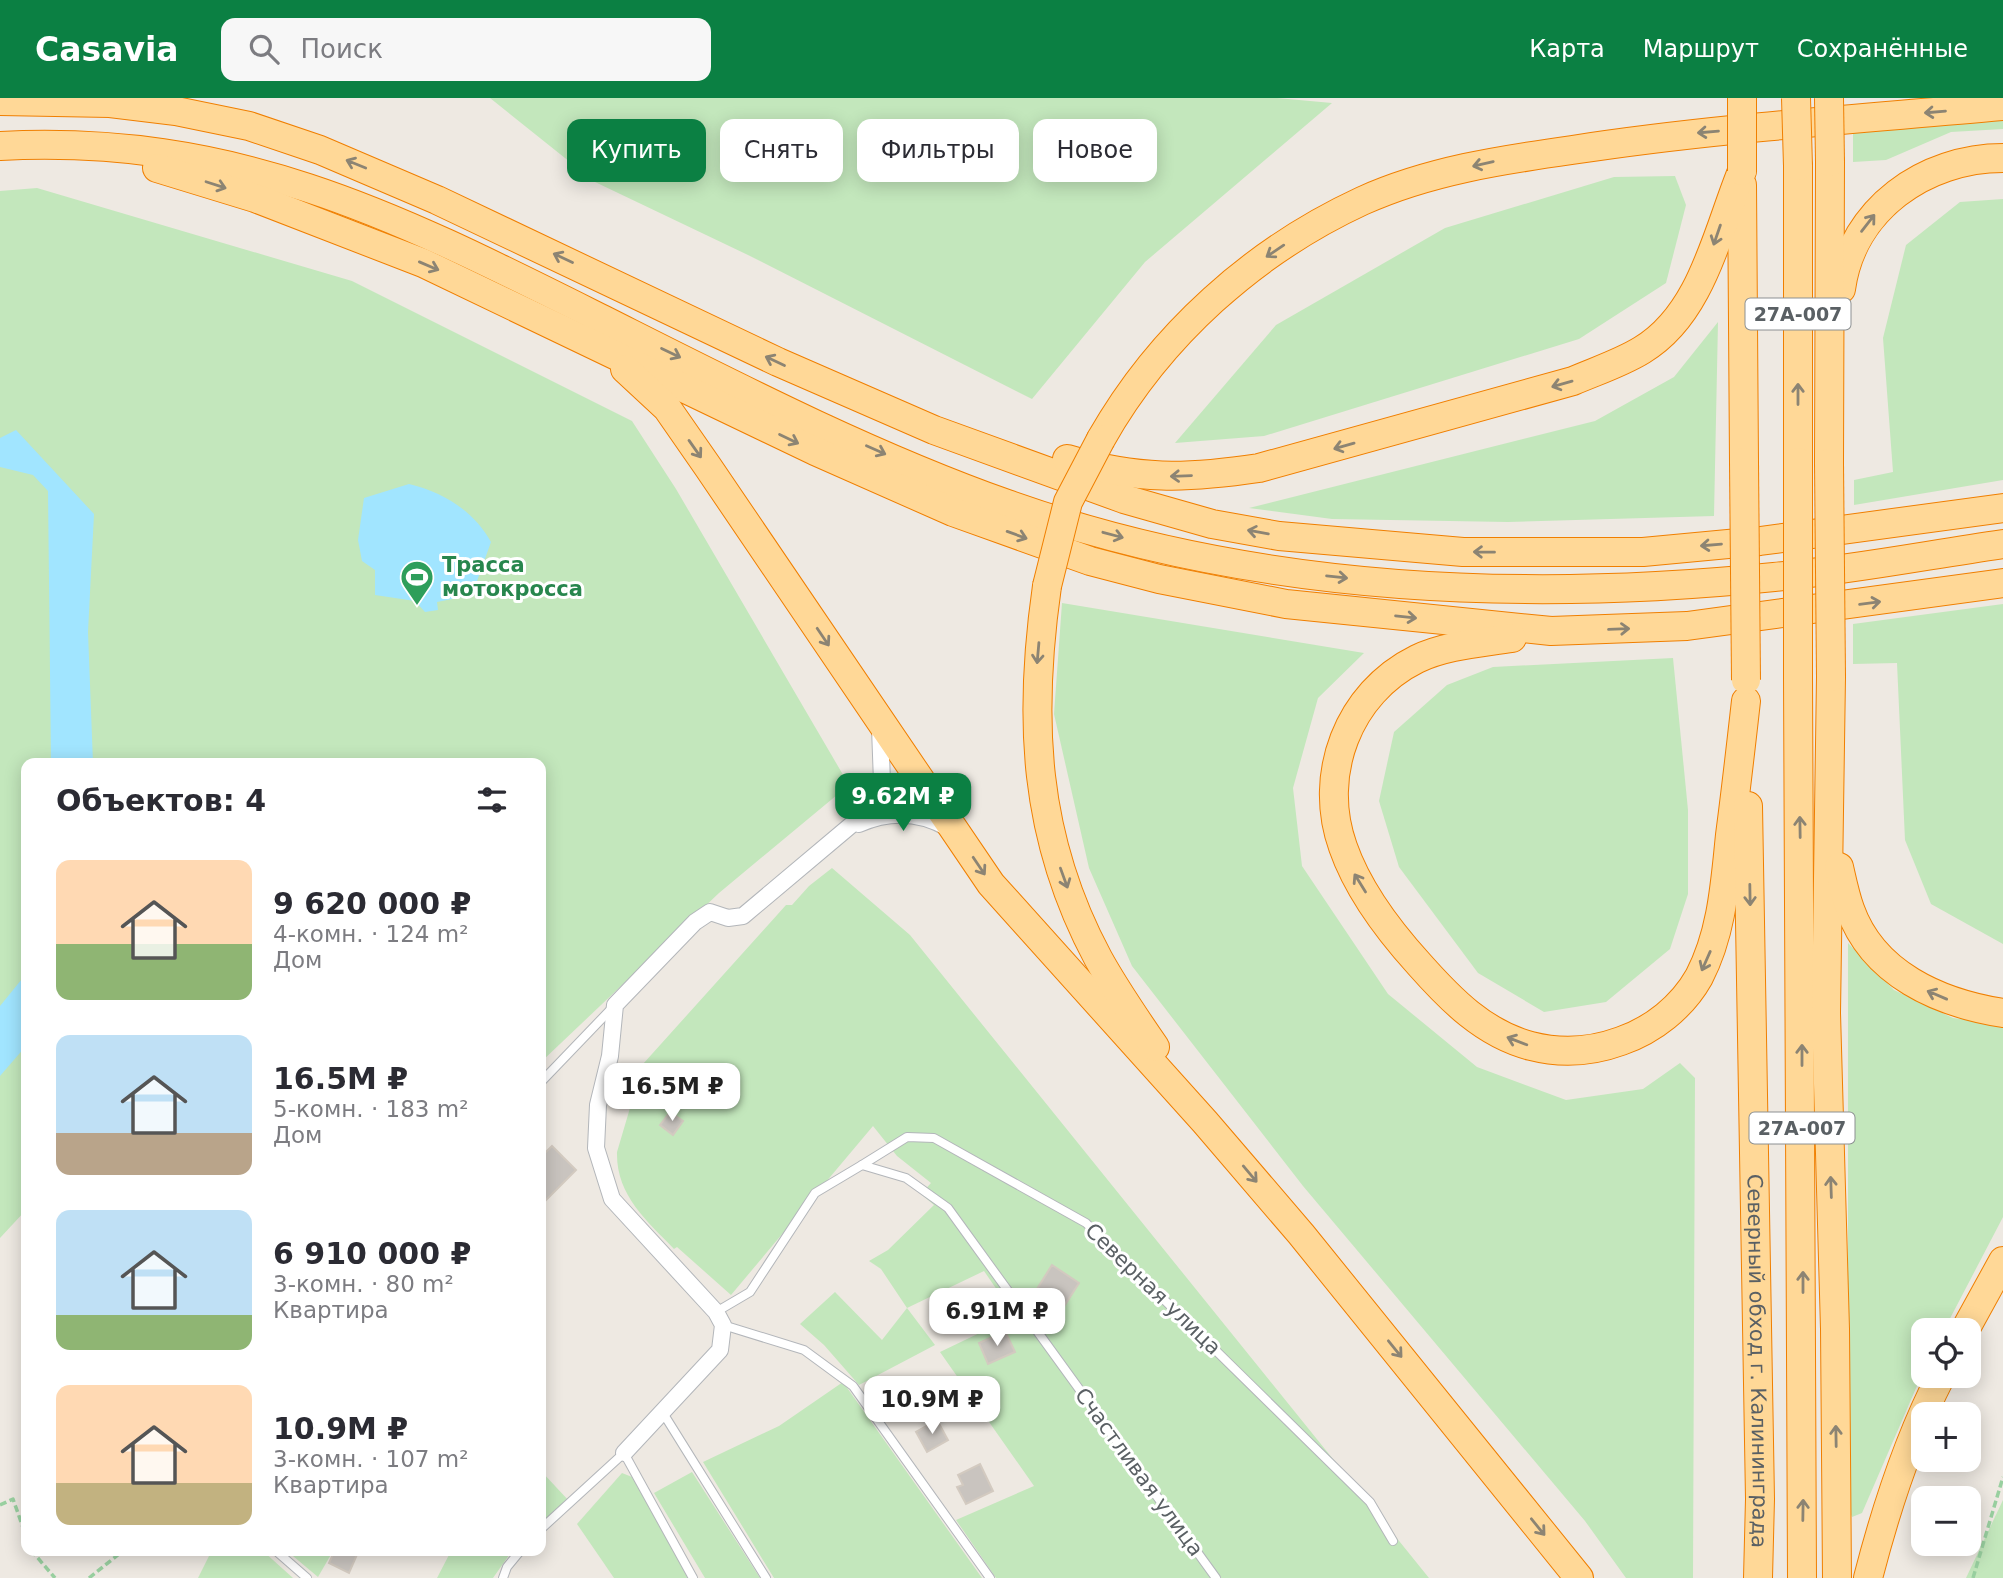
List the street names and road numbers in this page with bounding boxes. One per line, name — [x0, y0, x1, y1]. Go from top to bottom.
road number: 27А-007 — [1745, 298, 1850, 330]
road number: 27А-007 — [1750, 1112, 1854, 1144]
street label: Северный обход г. Калининграда — [1742, 1174, 1772, 1548]
street label: Северная улица — [1080, 1218, 1226, 1360]
street label: Счастливая улица — [1070, 1383, 1208, 1561]

